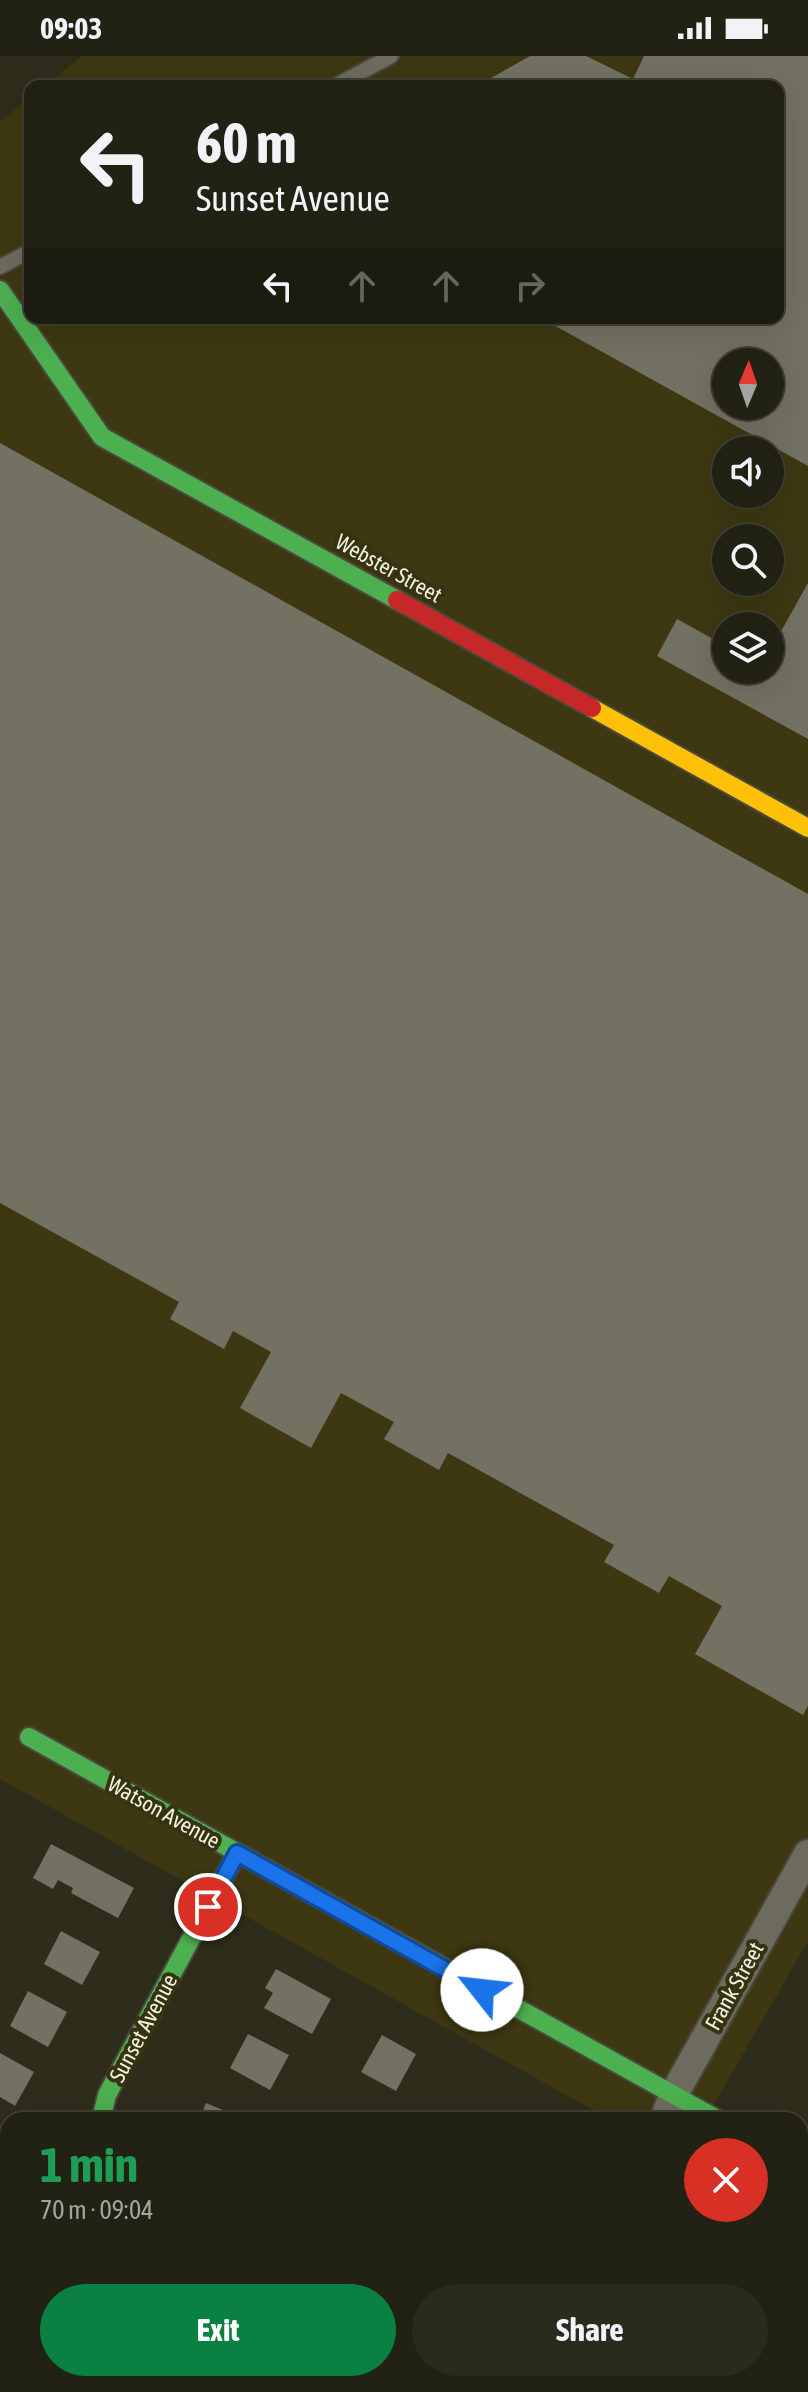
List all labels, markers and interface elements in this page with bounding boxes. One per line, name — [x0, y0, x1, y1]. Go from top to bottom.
text: 09:03 — [40, 11, 102, 45]
text: 60 m — [196, 111, 297, 175]
icon: left — [64, 112, 168, 216]
text: Sunset Avenue — [196, 177, 390, 219]
icon: left — [256, 264, 300, 308]
icon: ahead — [340, 264, 384, 308]
icon: ahead — [424, 264, 468, 308]
icon: right — [508, 264, 552, 308]
north arrow — [712, 348, 784, 420]
map controls — [712, 348, 784, 684]
button: sound — [712, 436, 784, 508]
button: search — [712, 524, 784, 596]
street label: Webster Street — [331, 528, 447, 608]
button: layers — [712, 612, 784, 684]
street label: Watson Avenue — [103, 1770, 225, 1854]
pin — [174, 1873, 242, 1941]
icon: arrive — [186, 1885, 230, 1929]
street label: Frank Street — [699, 1938, 769, 2034]
position arrow — [440, 1948, 524, 2032]
street label: Sunset Avenue — [104, 1970, 182, 2086]
text: 1 min — [40, 2137, 138, 2192]
button: close — [684, 2138, 768, 2222]
text: 70 m · 09:04 — [40, 2195, 153, 2225]
button: Exit — [40, 2284, 396, 2376]
button: Share — [412, 2284, 768, 2376]

